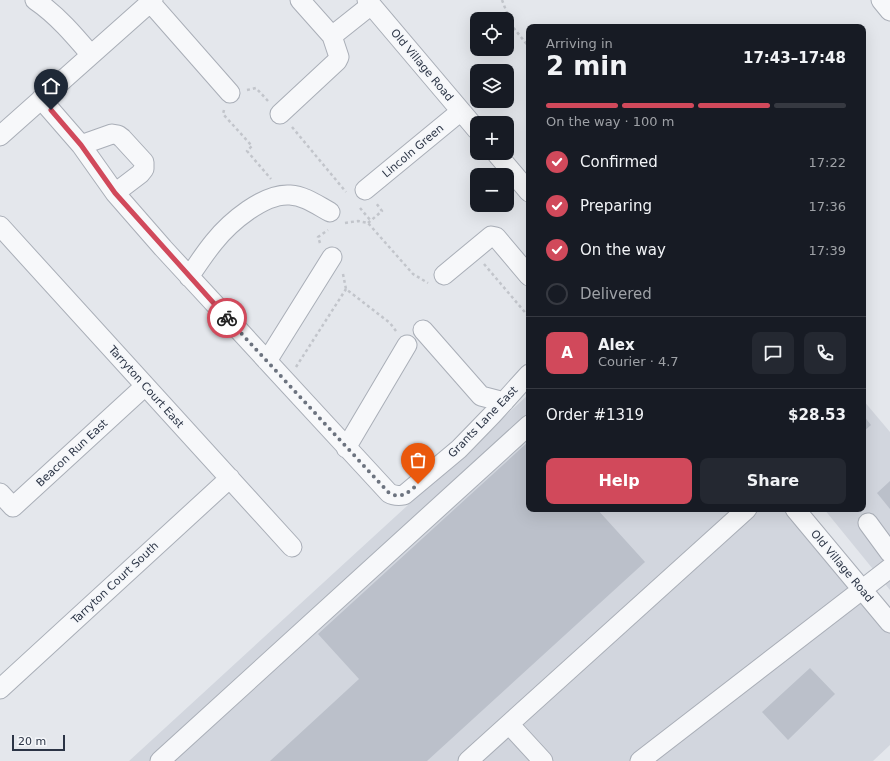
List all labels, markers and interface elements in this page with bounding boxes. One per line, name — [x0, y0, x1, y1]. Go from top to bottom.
map controls — [470, 12, 514, 212]
button: locate — [470, 12, 514, 56]
street label: Old Village Road — [388, 26, 456, 104]
text: Arriving in — [546, 36, 613, 51]
text: 17:43–17:48 — [743, 49, 846, 67]
text: 2 min — [546, 51, 628, 81]
button: layers — [470, 64, 514, 108]
pin — [34, 69, 68, 110]
icon: home — [40, 75, 62, 97]
text: On the way · 100 m — [546, 114, 674, 129]
button: + — [470, 116, 514, 160]
street label: Lincoln Green — [380, 122, 446, 180]
icon: check — [546, 151, 568, 173]
text: Confirmed — [580, 153, 658, 171]
text: 17:22 — [809, 155, 846, 170]
button: − — [470, 168, 514, 212]
icon: check — [546, 195, 568, 217]
text: Preparing — [580, 197, 652, 215]
text: 17:36 — [809, 199, 846, 214]
icon: check — [546, 239, 568, 261]
text: On the way — [580, 241, 666, 259]
text: 17:39 — [809, 243, 846, 258]
text: Delivered — [580, 285, 652, 303]
courier — [207, 298, 247, 338]
icon: bike — [216, 307, 238, 329]
button: chat — [752, 332, 794, 374]
button: phone — [804, 332, 846, 374]
text: Alex — [598, 336, 635, 354]
street label: Tarryton Court East — [105, 343, 187, 431]
text: A — [561, 344, 573, 362]
text: Courier · 4.7 — [598, 354, 679, 369]
street label: Grants Lane East — [446, 383, 521, 460]
text: Order #1319 — [546, 406, 644, 424]
text: $28.53 — [788, 406, 846, 424]
street label: Beacon Run East — [34, 416, 111, 489]
pin — [401, 443, 435, 484]
icon: bag — [407, 449, 429, 471]
button: Help — [546, 458, 692, 504]
button: Share — [700, 458, 846, 504]
street label: Old Village Road — [808, 527, 876, 605]
street label: Tarryton Court South — [68, 539, 161, 627]
scale bar — [12, 733, 65, 752]
text: 20 m — [18, 735, 46, 748]

